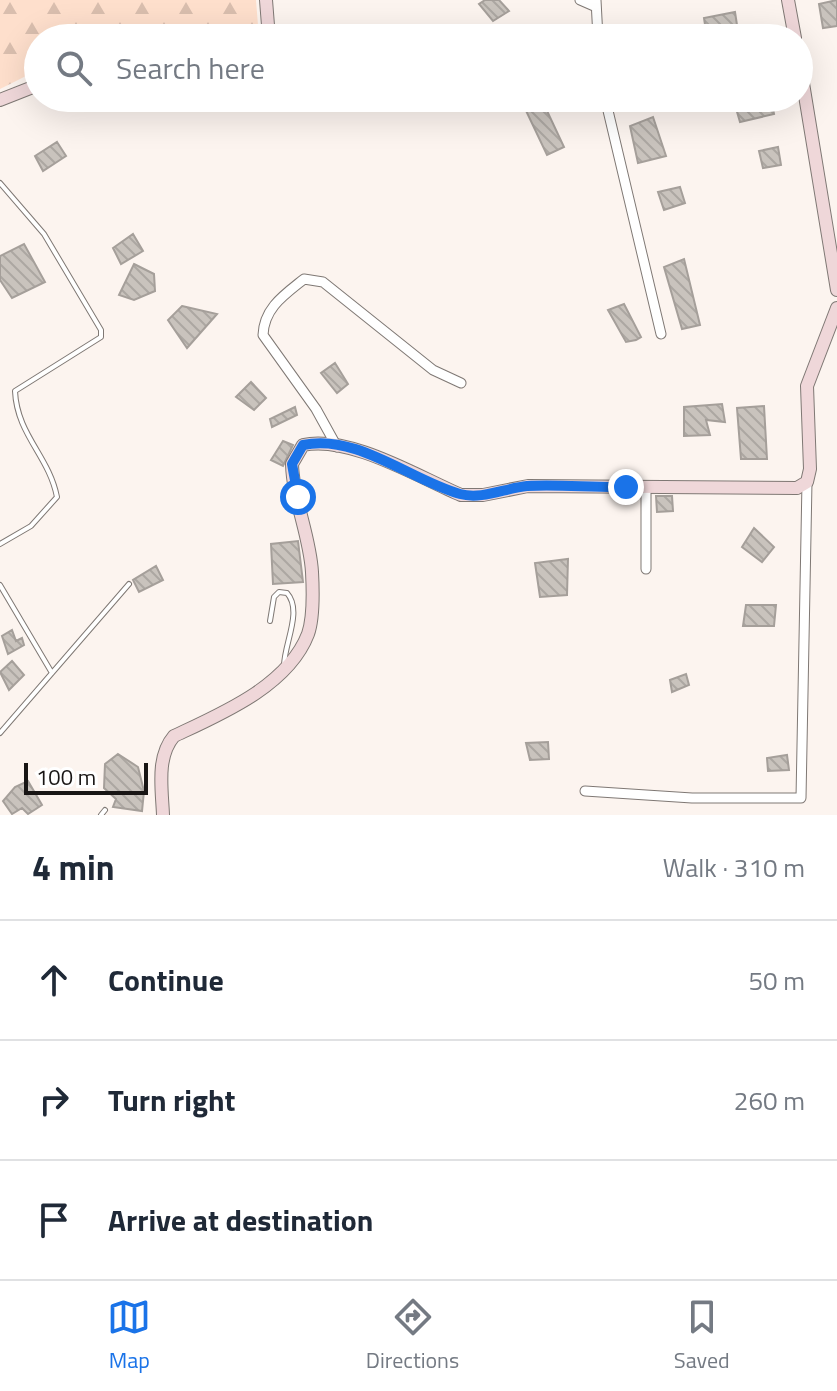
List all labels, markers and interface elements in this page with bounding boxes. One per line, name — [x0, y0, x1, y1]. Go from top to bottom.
search box — [24, 24, 813, 112]
text: Search here — [116, 45, 265, 91]
icon: search — [52, 46, 96, 90]
route end — [608, 469, 644, 505]
route start — [280, 479, 316, 515]
scale bar — [24, 759, 148, 795]
text: 100 m — [36, 760, 96, 794]
text: 4 min — [32, 841, 115, 893]
text: Walk · 310 m — [663, 848, 805, 887]
text: Continue — [108, 957, 224, 1003]
icon: ahead — [32, 958, 76, 1002]
text: 50 m — [748, 961, 805, 1000]
text: Turn right — [108, 1077, 236, 1123]
icon: right — [32, 1078, 76, 1122]
text: 260 m — [734, 1081, 805, 1120]
text: Arrive at destination — [108, 1197, 373, 1243]
icon: arrive — [32, 1198, 76, 1242]
tab: Map — [107, 1295, 151, 1377]
tab: Directions — [366, 1295, 459, 1377]
tab: Saved — [674, 1295, 730, 1377]

